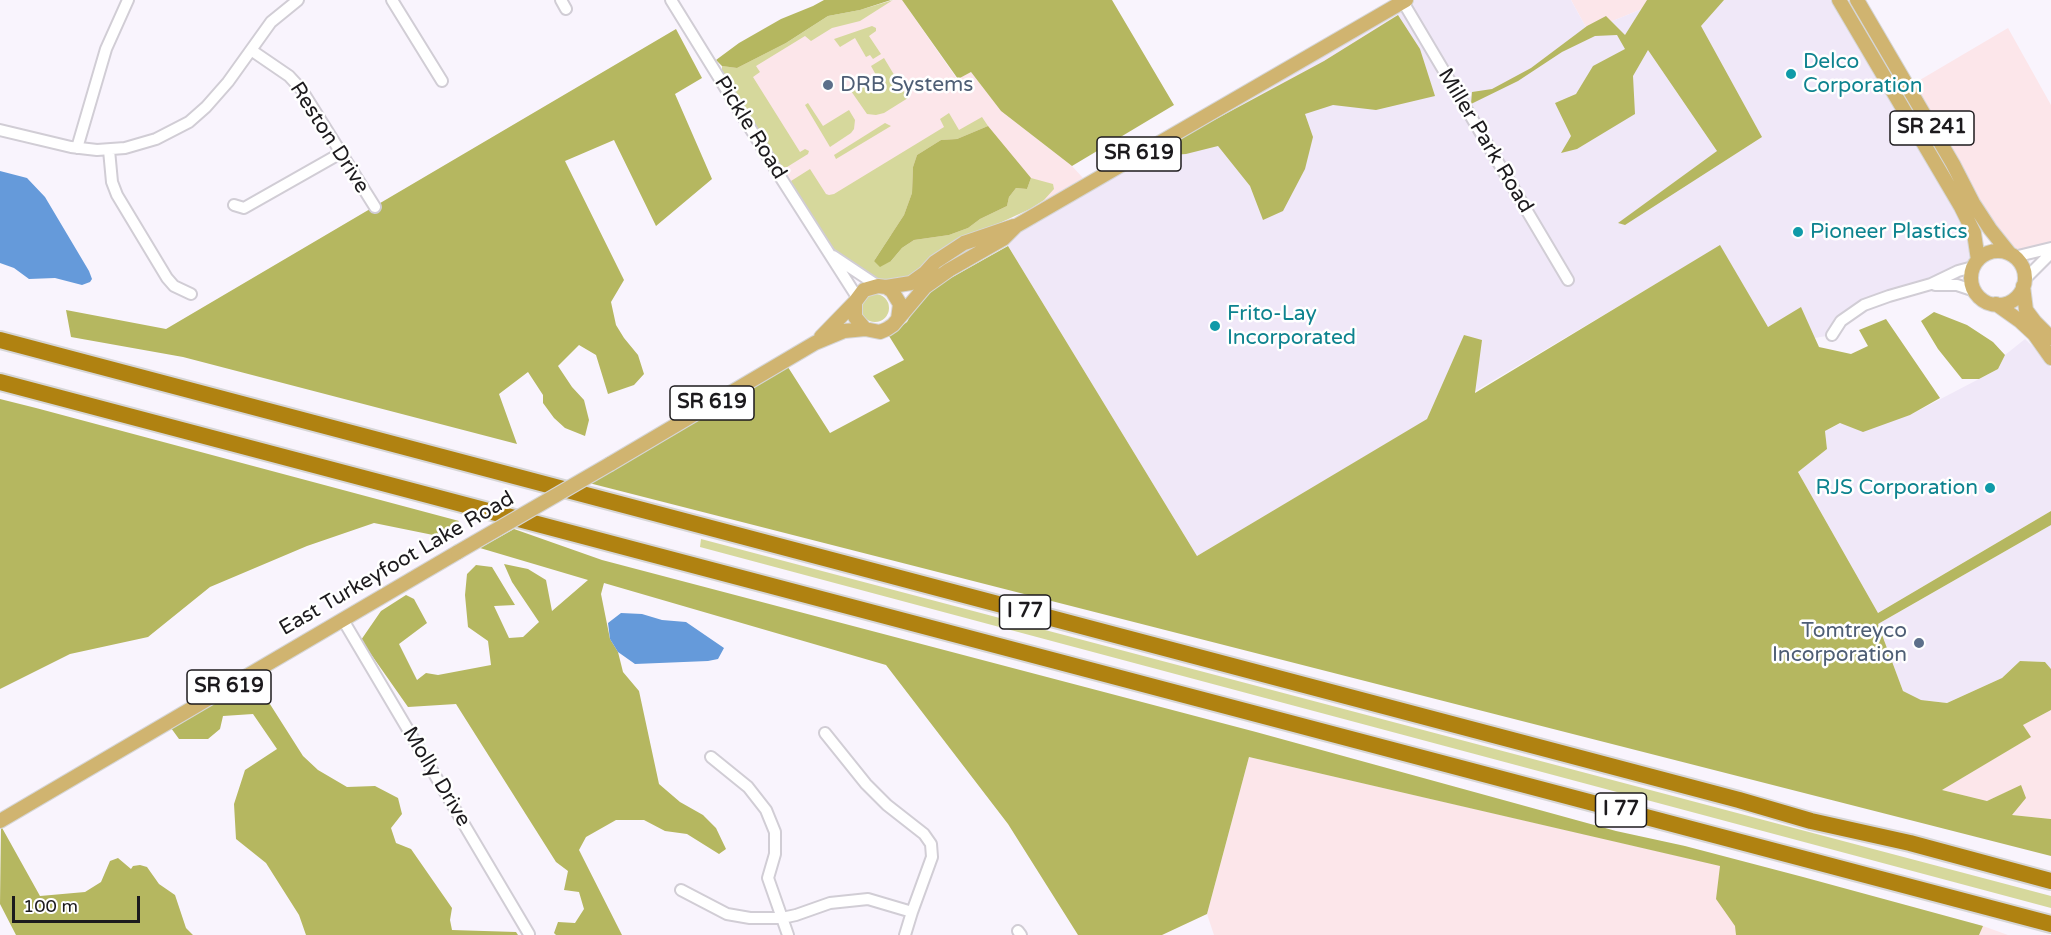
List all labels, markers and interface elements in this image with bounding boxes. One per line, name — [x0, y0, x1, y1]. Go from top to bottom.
place label: Delco Corporation — [1803, 49, 1922, 99]
street label: Miller Park Road — [1432, 64, 1538, 218]
marker: Delco Corporation — [1784, 67, 1798, 81]
street label: Pickle Road — [708, 72, 792, 184]
place label: DRB Systems — [840, 72, 973, 98]
street label: Reston Drive — [284, 78, 374, 198]
marker: DRB Systems — [821, 78, 835, 92]
road number: SR 241 — [1890, 111, 1974, 145]
road number: SR 619 — [1097, 137, 1181, 171]
place label: Pioneer Plastics — [1810, 219, 1968, 245]
marker: Pioneer Plastics — [1791, 225, 1805, 239]
place label: Frito-Lay Incorporated — [1227, 301, 1356, 351]
marker: Frito-Lay Incorporated — [1208, 319, 1222, 333]
road number: SR 619 — [670, 386, 754, 420]
place label: RJS Corporation — [1815, 475, 1978, 501]
marker: RJS Corporation — [1983, 481, 1997, 495]
street label: East Turkeyfoot Lake Road — [275, 486, 519, 642]
road number: I 77 — [1000, 595, 1050, 629]
place label: Tomtreyco Incorporation — [1772, 618, 1907, 668]
marker: Tomtreyco Incorporation — [1912, 636, 1926, 650]
road number: SR 619 — [187, 670, 271, 704]
street label: Molly Drive — [396, 723, 476, 831]
road number: I 77 — [1596, 793, 1646, 827]
scale bar — [15, 884, 142, 922]
text: 100 m — [23, 895, 78, 917]

